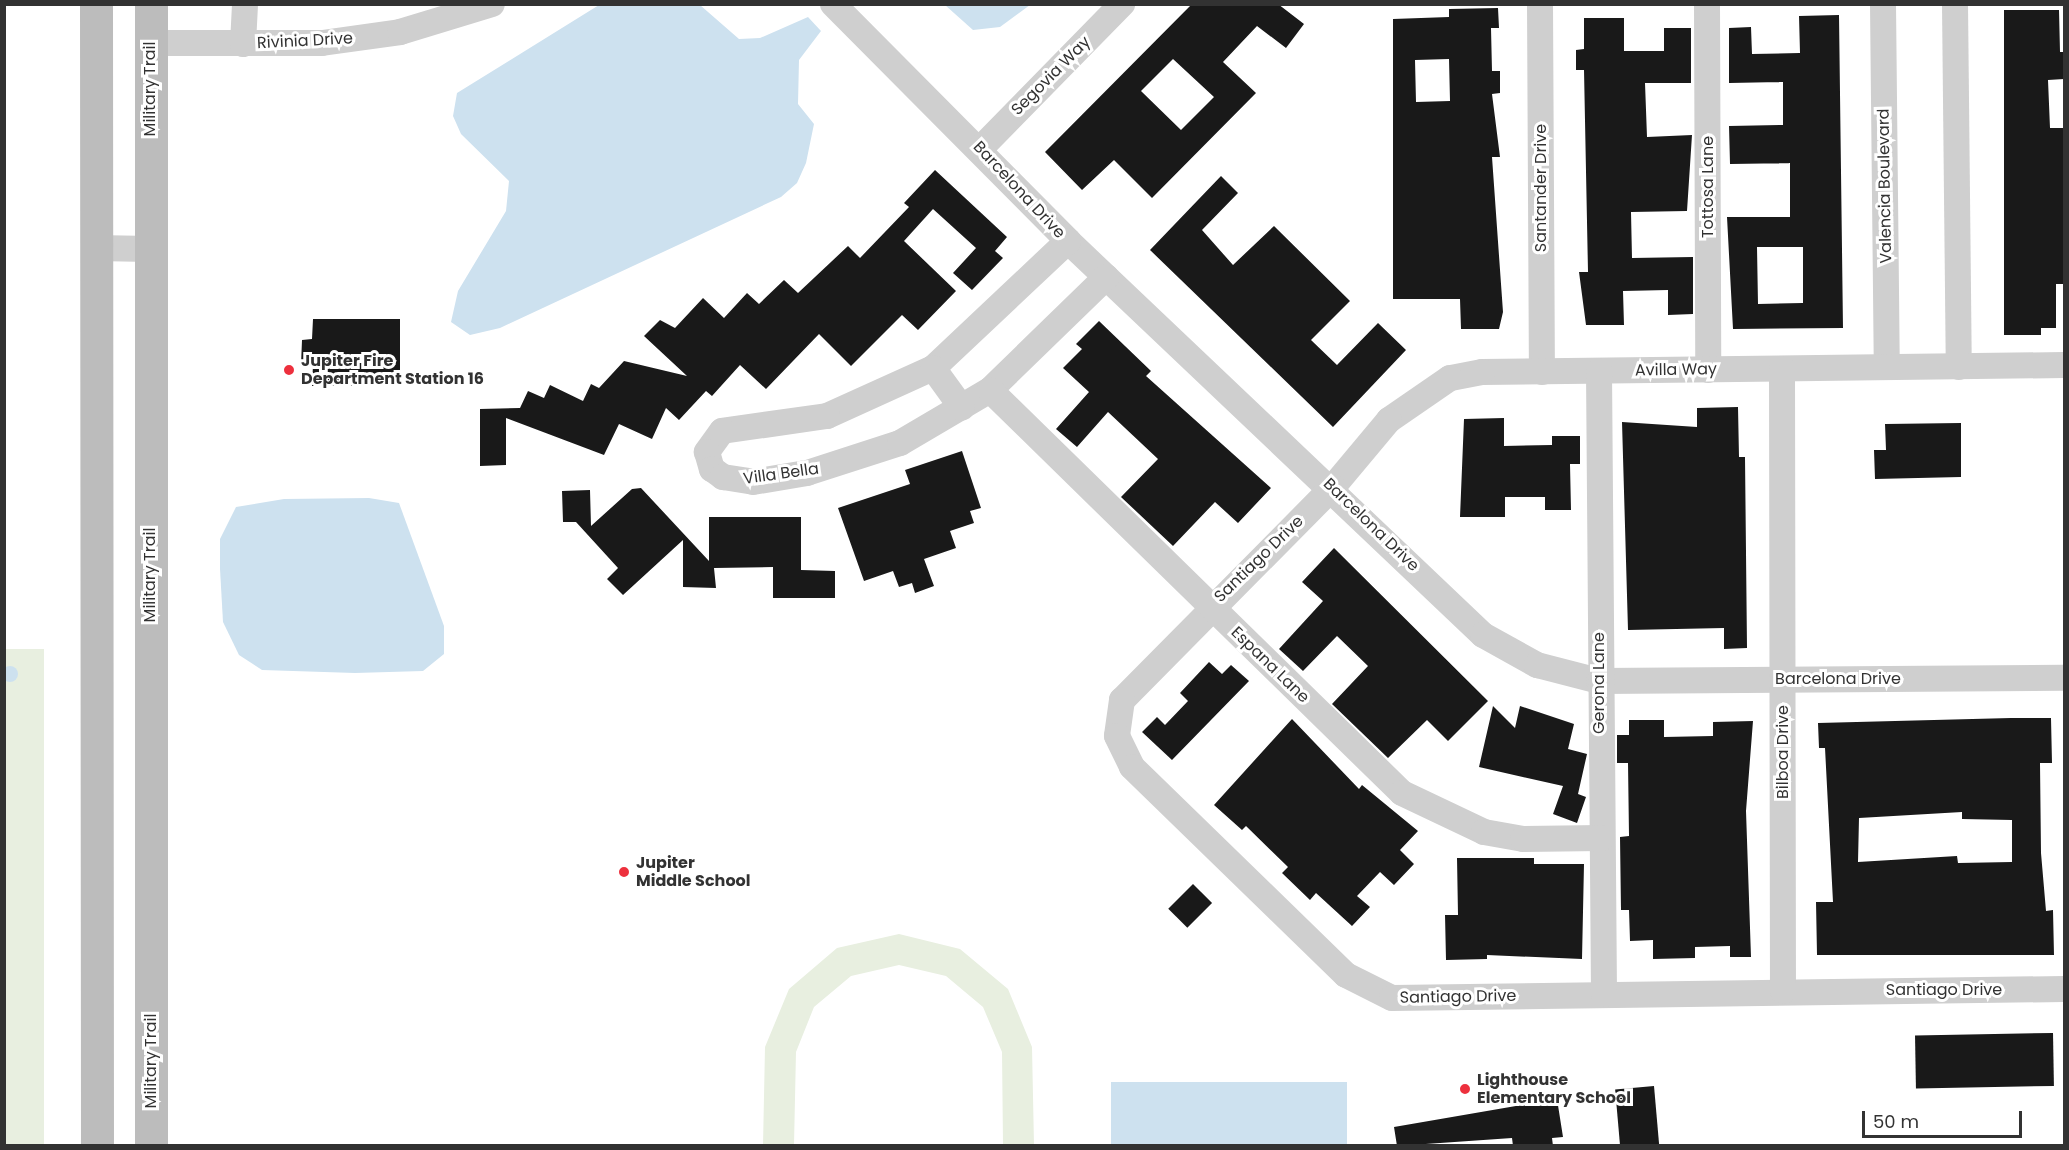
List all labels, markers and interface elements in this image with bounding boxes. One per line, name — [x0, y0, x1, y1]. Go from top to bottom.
street label: Rivinia Drive — [257, 29, 353, 53]
street label: Segovia Way — [1008, 33, 1094, 119]
street label: Military Trail — [140, 42, 160, 136]
street label: Valencia Boulevard — [1874, 108, 1896, 264]
street label: Santander Drive — [1531, 124, 1551, 252]
street label: Tottosa Lane — [1698, 136, 1718, 238]
street label: Barcelona Drive — [969, 137, 1069, 243]
place label: Jupiter Fire Department Station 16 — [301, 351, 484, 389]
street label: Avilla Way — [1635, 360, 1717, 380]
marker: Jupiter Fire Department Station 16 — [282, 363, 296, 377]
street label: Villa Bella — [742, 459, 820, 489]
street label: Barcelona Drive — [1319, 474, 1423, 576]
street label: Santiago Drive — [1210, 512, 1308, 606]
street label: Military Trail — [140, 528, 160, 622]
street label: Espana Lane — [1227, 623, 1313, 707]
street label: Gerona Lane — [1589, 632, 1609, 734]
street label: Barcelona Drive — [1775, 669, 1901, 689]
street label: Bilboa Drive — [1773, 705, 1793, 799]
place label: Jupiter Middle School — [636, 853, 751, 891]
marker: Jupiter Middle School — [617, 865, 631, 879]
street label: Santiago Drive — [1886, 980, 2002, 1000]
street label: Santiago Drive — [1400, 986, 1516, 1008]
street label: Military Trail — [141, 1014, 161, 1108]
place label: Lighthouse Elementary School — [1477, 1070, 1631, 1108]
marker: Lighthouse Elementary School — [1458, 1082, 1472, 1096]
scale bar — [1865, 1099, 2026, 1137]
text: 50 m — [1873, 1109, 1919, 1134]

